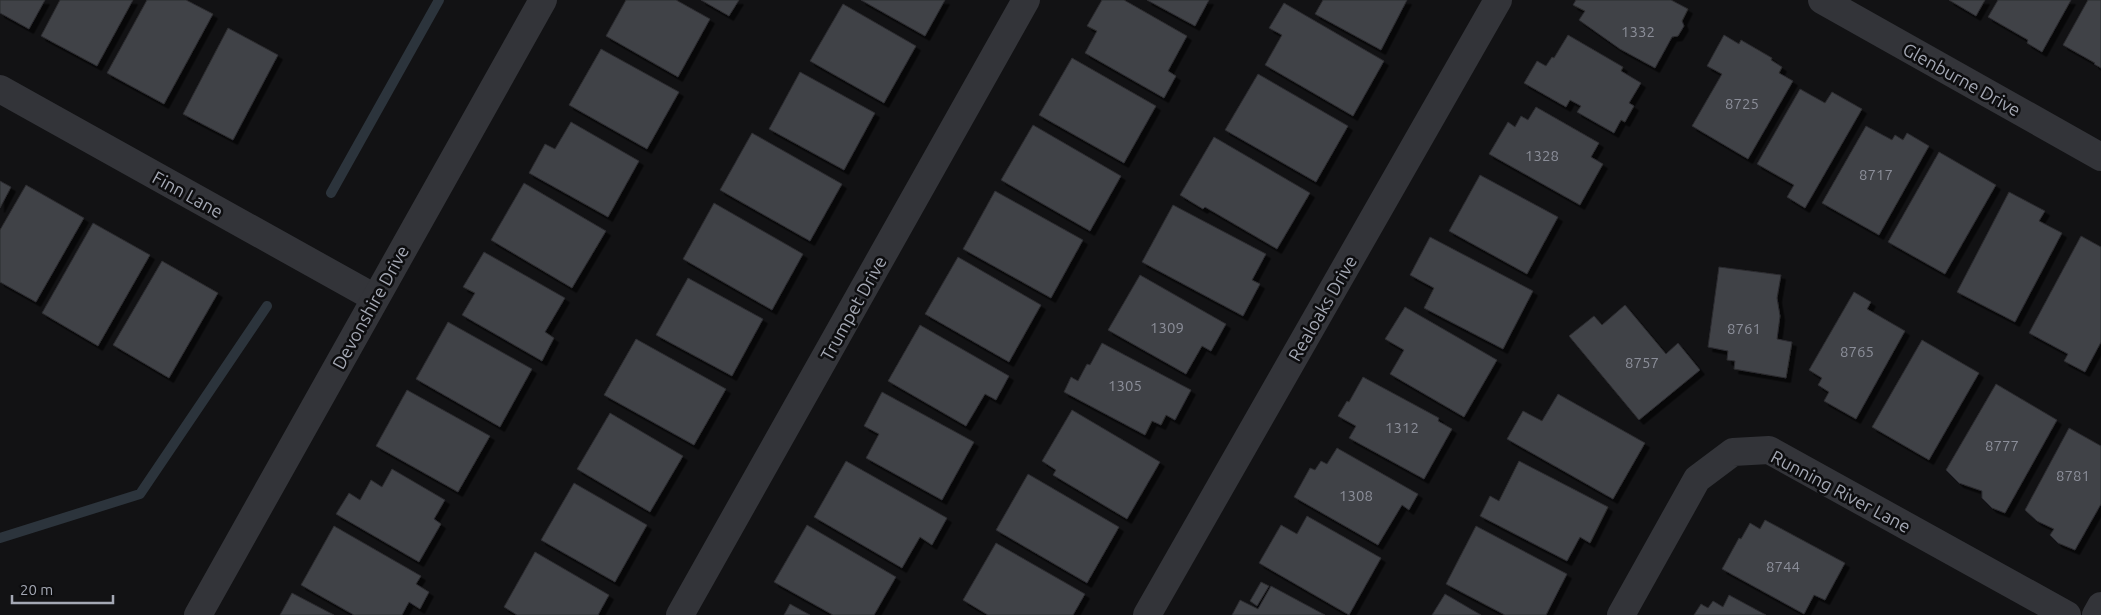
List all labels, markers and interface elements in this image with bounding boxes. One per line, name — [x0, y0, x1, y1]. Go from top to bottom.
house number: 1332 — [1621, 23, 1655, 40]
street label: Glenburne Drive — [1900, 38, 2024, 120]
house number: 8725 — [1725, 95, 1759, 112]
house number: 1328 — [1525, 147, 1559, 164]
house number: 8717 — [1859, 166, 1893, 183]
street label: Finn Lane — [149, 167, 227, 221]
street label: Devonshire Drive — [328, 242, 412, 372]
street label: Trumpet Drive — [816, 252, 890, 364]
street label: Realoaks Drive — [1284, 252, 1360, 364]
house number: 1309 — [1150, 319, 1184, 336]
house number: 8761 — [1727, 320, 1761, 337]
house number: 8765 — [1840, 343, 1874, 360]
house number: 8757 — [1625, 354, 1659, 371]
house number: 1305 — [1108, 377, 1142, 394]
house number: 1312 — [1385, 419, 1419, 436]
house number: 8777 — [1985, 437, 2019, 454]
street label: Running River Lane — [1768, 446, 1914, 536]
house number: 8781 — [2056, 467, 2090, 484]
house number: 1308 — [1339, 487, 1373, 504]
house number: 8744 — [1766, 558, 1800, 575]
scale bar — [12, 572, 114, 604]
text: 20 m — [20, 581, 53, 598]

